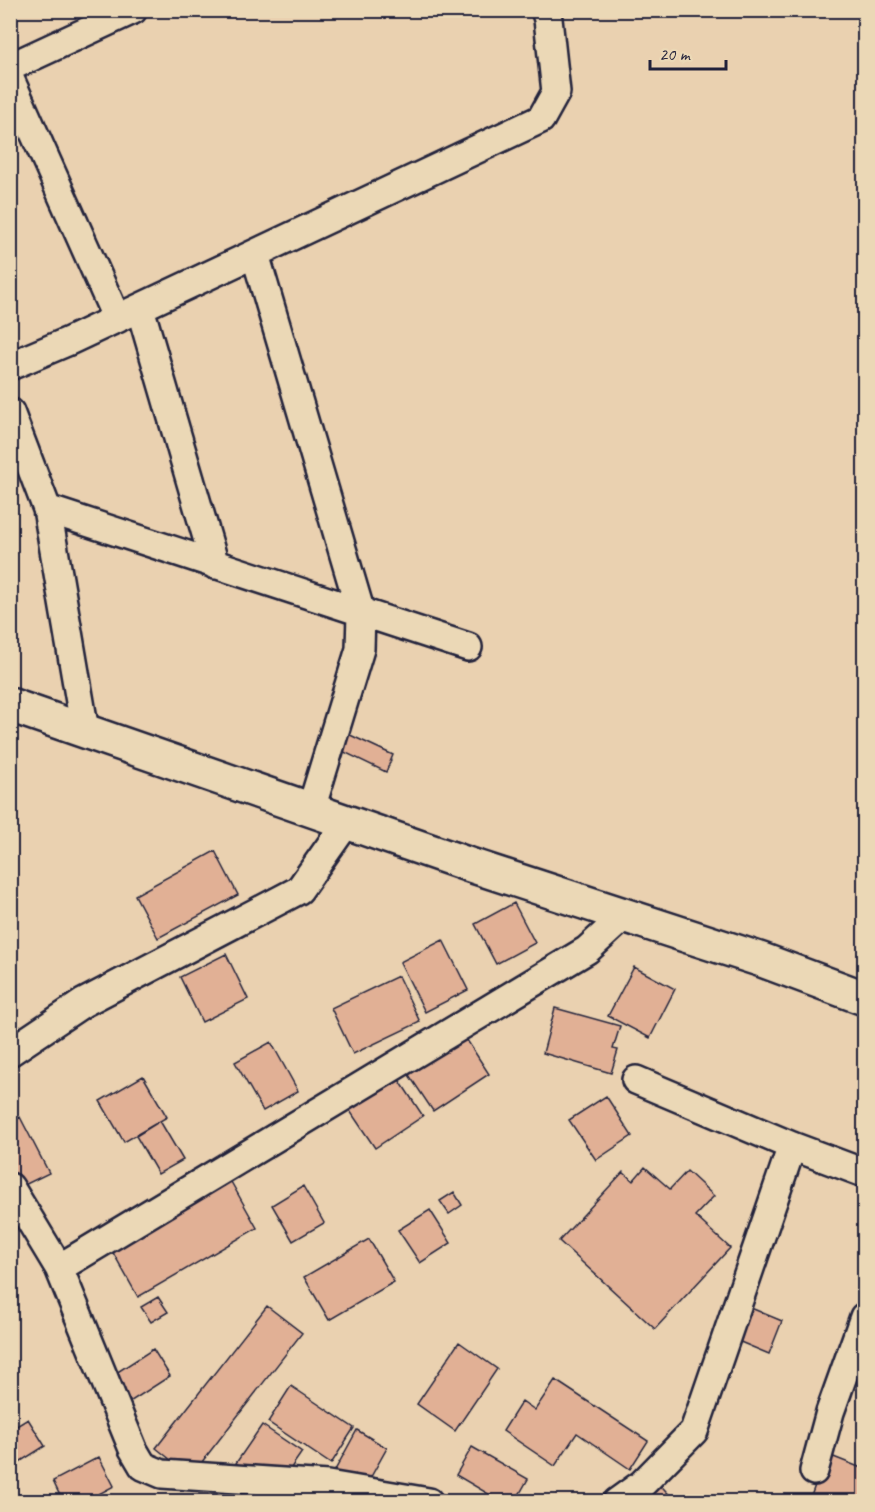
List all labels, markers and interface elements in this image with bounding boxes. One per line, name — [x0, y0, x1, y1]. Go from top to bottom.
scale bar — [650, 33, 726, 71]
text: 20 m — [659, 43, 692, 65]

